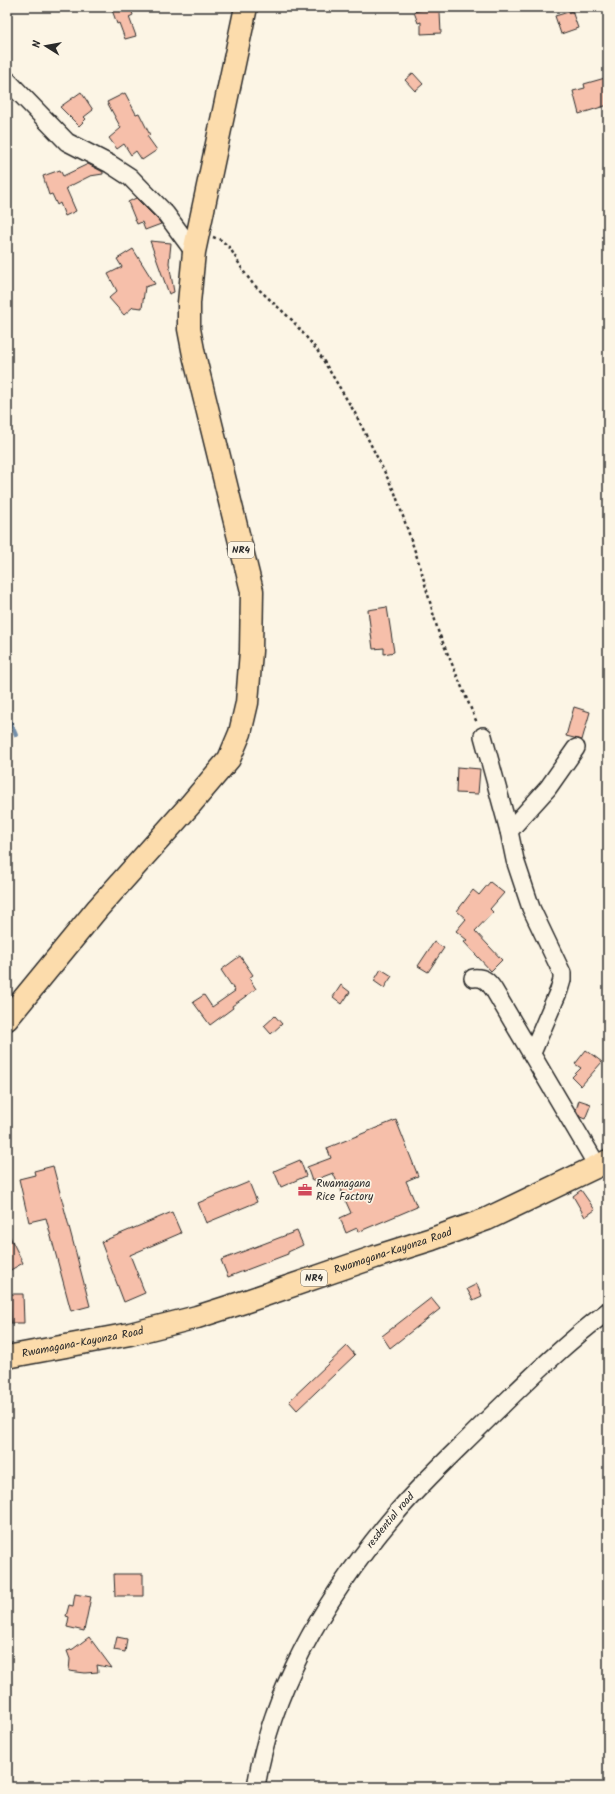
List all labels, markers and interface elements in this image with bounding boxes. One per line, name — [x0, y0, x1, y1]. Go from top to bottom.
north arrow — [26, 26, 66, 66]
text: N — [28, 39, 47, 49]
road number: NR4 — [228, 542, 254, 558]
place label: Rwamagana Rice Factory — [316, 1175, 374, 1206]
office icon: Rwamagana Rice Factory — [297, 1182, 313, 1198]
street label: Rwamagana-Kayonza Road — [331, 1223, 455, 1279]
road number: NR4 — [301, 1270, 327, 1286]
street label: Rwamagana-Kayonza Road — [20, 1322, 146, 1363]
street label: resdential road — [362, 1488, 419, 1552]

